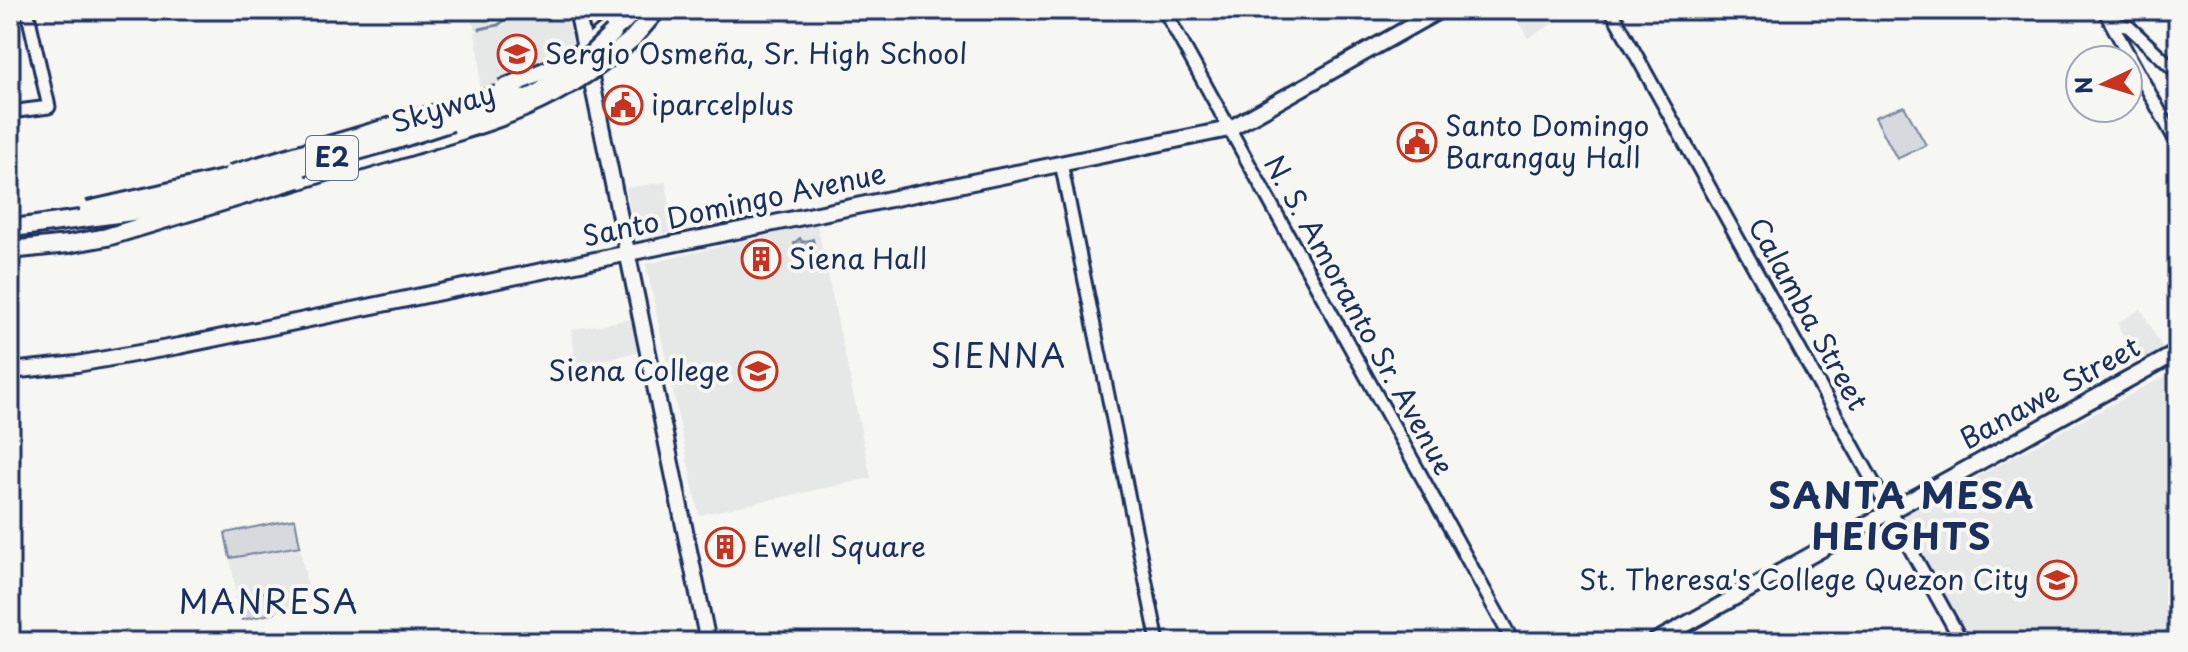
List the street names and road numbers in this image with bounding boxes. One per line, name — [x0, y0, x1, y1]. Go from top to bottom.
street label: Skyway — [385, 70, 500, 143]
road number: E2 — [306, 136, 358, 180]
street label: N. S. Amoranto Sr. Avenue — [1254, 146, 1466, 482]
street label: Santo Domingo Avenue — [578, 150, 889, 257]
street label: Calamba Street — [1738, 209, 1880, 418]
street label: Banawe Street — [1951, 324, 2147, 459]

